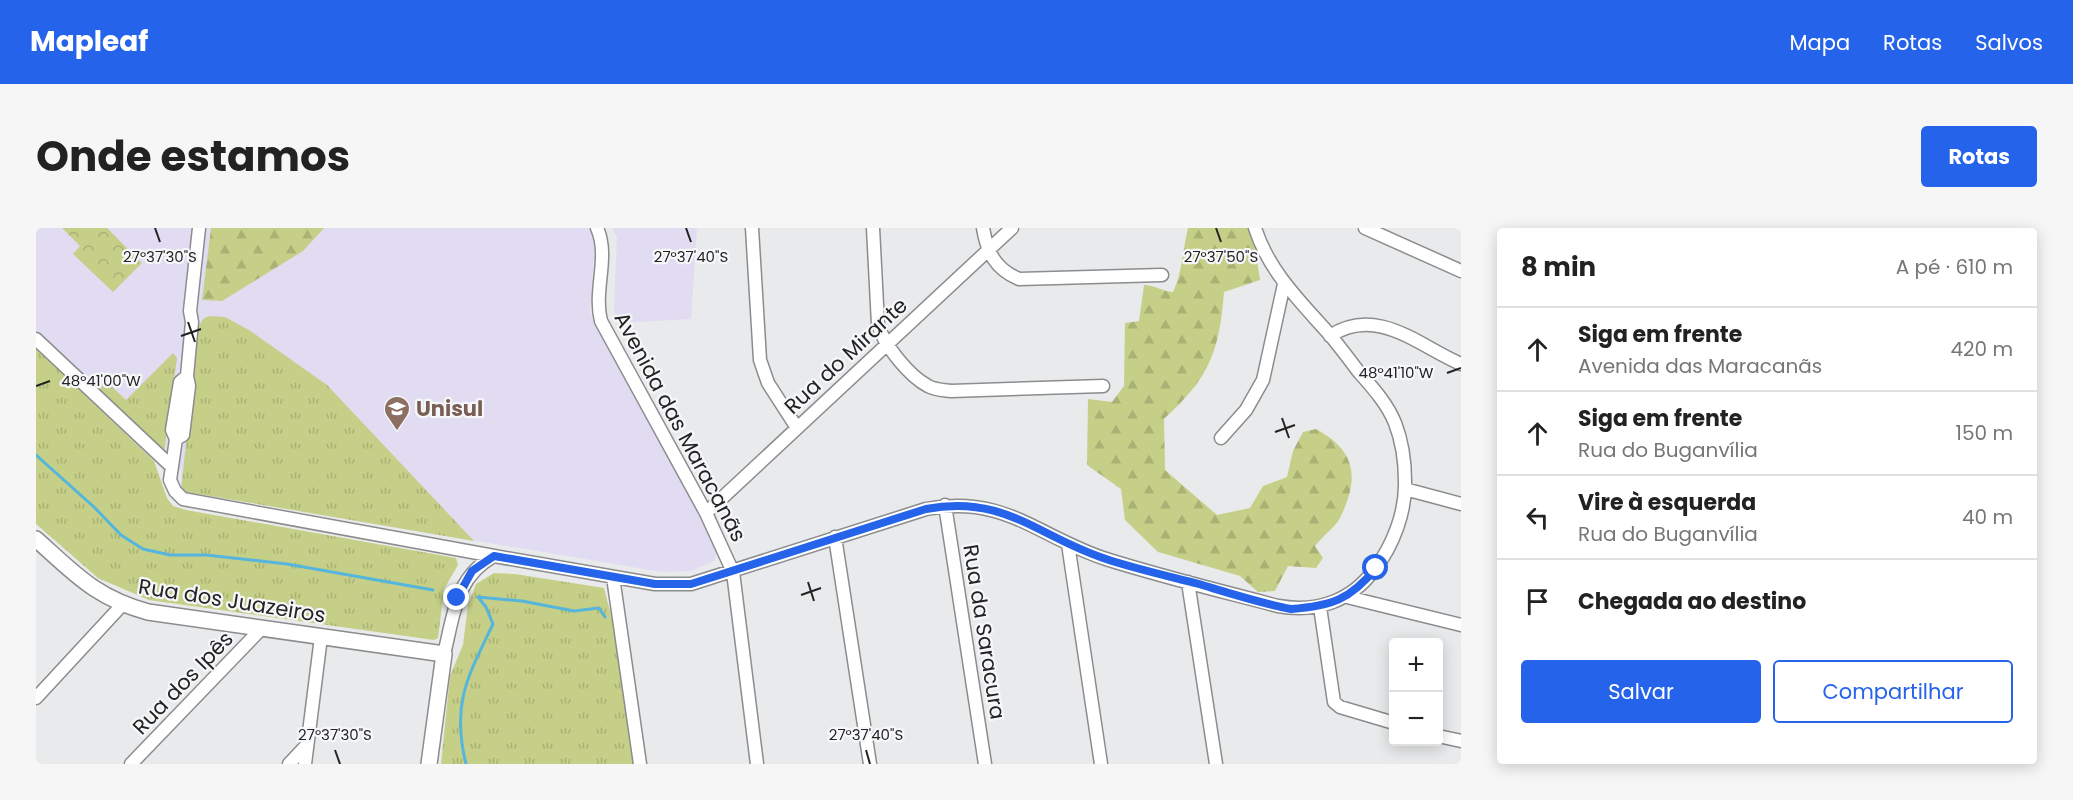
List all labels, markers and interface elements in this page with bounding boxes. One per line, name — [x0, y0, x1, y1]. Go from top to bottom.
text: Mapleaf — [30, 22, 148, 61]
text: Mapa — [1789, 28, 1850, 57]
text: Rotas — [1883, 28, 1942, 57]
text: Salvos — [1975, 28, 2043, 57]
button: Rotas — [1921, 126, 2037, 187]
text: Onde estamos — [36, 127, 350, 186]
text: 27°37'30"S — [123, 246, 197, 267]
text: 27°37'40"S — [654, 246, 728, 267]
text: 27°37'50"S — [1184, 246, 1258, 267]
text: 8 min — [1521, 249, 1596, 285]
text: A pé · 610 m — [1896, 253, 2013, 281]
street label: Rua do Mirante — [778, 291, 914, 420]
street label: Avenida das Maracanãs — [607, 307, 753, 547]
text: Siga em frente — [1578, 319, 1742, 350]
icon: ahead — [1521, 333, 1554, 366]
text: 420 m — [1950, 335, 2013, 363]
text: Avenida das Maracanãs — [1578, 352, 1822, 380]
text: 48°41'10"W — [1359, 362, 1434, 383]
text: 48°41'00"W — [61, 370, 141, 391]
school or university icon: Unisul — [382, 394, 412, 432]
place label: Unisul — [416, 394, 483, 423]
text: Siga em frente — [1578, 403, 1742, 434]
icon: ahead — [1521, 417, 1554, 450]
text: 150 m — [1956, 419, 2013, 447]
text: Rua do Buganvília — [1578, 436, 1758, 464]
text: Vire à esquerda — [1578, 487, 1756, 518]
icon: left — [1521, 501, 1554, 534]
text: 40 m — [1962, 503, 2013, 531]
text: Rua do Buganvília — [1578, 520, 1758, 548]
street label: Rua da Saracura — [956, 542, 1013, 721]
route start — [1362, 554, 1388, 580]
street label: Rua dos Juazeiros — [136, 571, 328, 630]
route end — [443, 584, 469, 610]
icon: arrive — [1521, 585, 1554, 618]
text: Chegada ao destino — [1578, 586, 1806, 617]
street label: Rua dos Ipês — [126, 625, 239, 741]
map controls — [1389, 638, 1443, 746]
button: + — [1389, 638, 1443, 692]
button: Salvar — [1521, 660, 1761, 723]
button: Compartilhar — [1773, 660, 2013, 723]
button: − — [1389, 692, 1443, 746]
text: 27°37'30"S — [298, 724, 372, 745]
text: 27°37'40"S — [829, 724, 903, 745]

